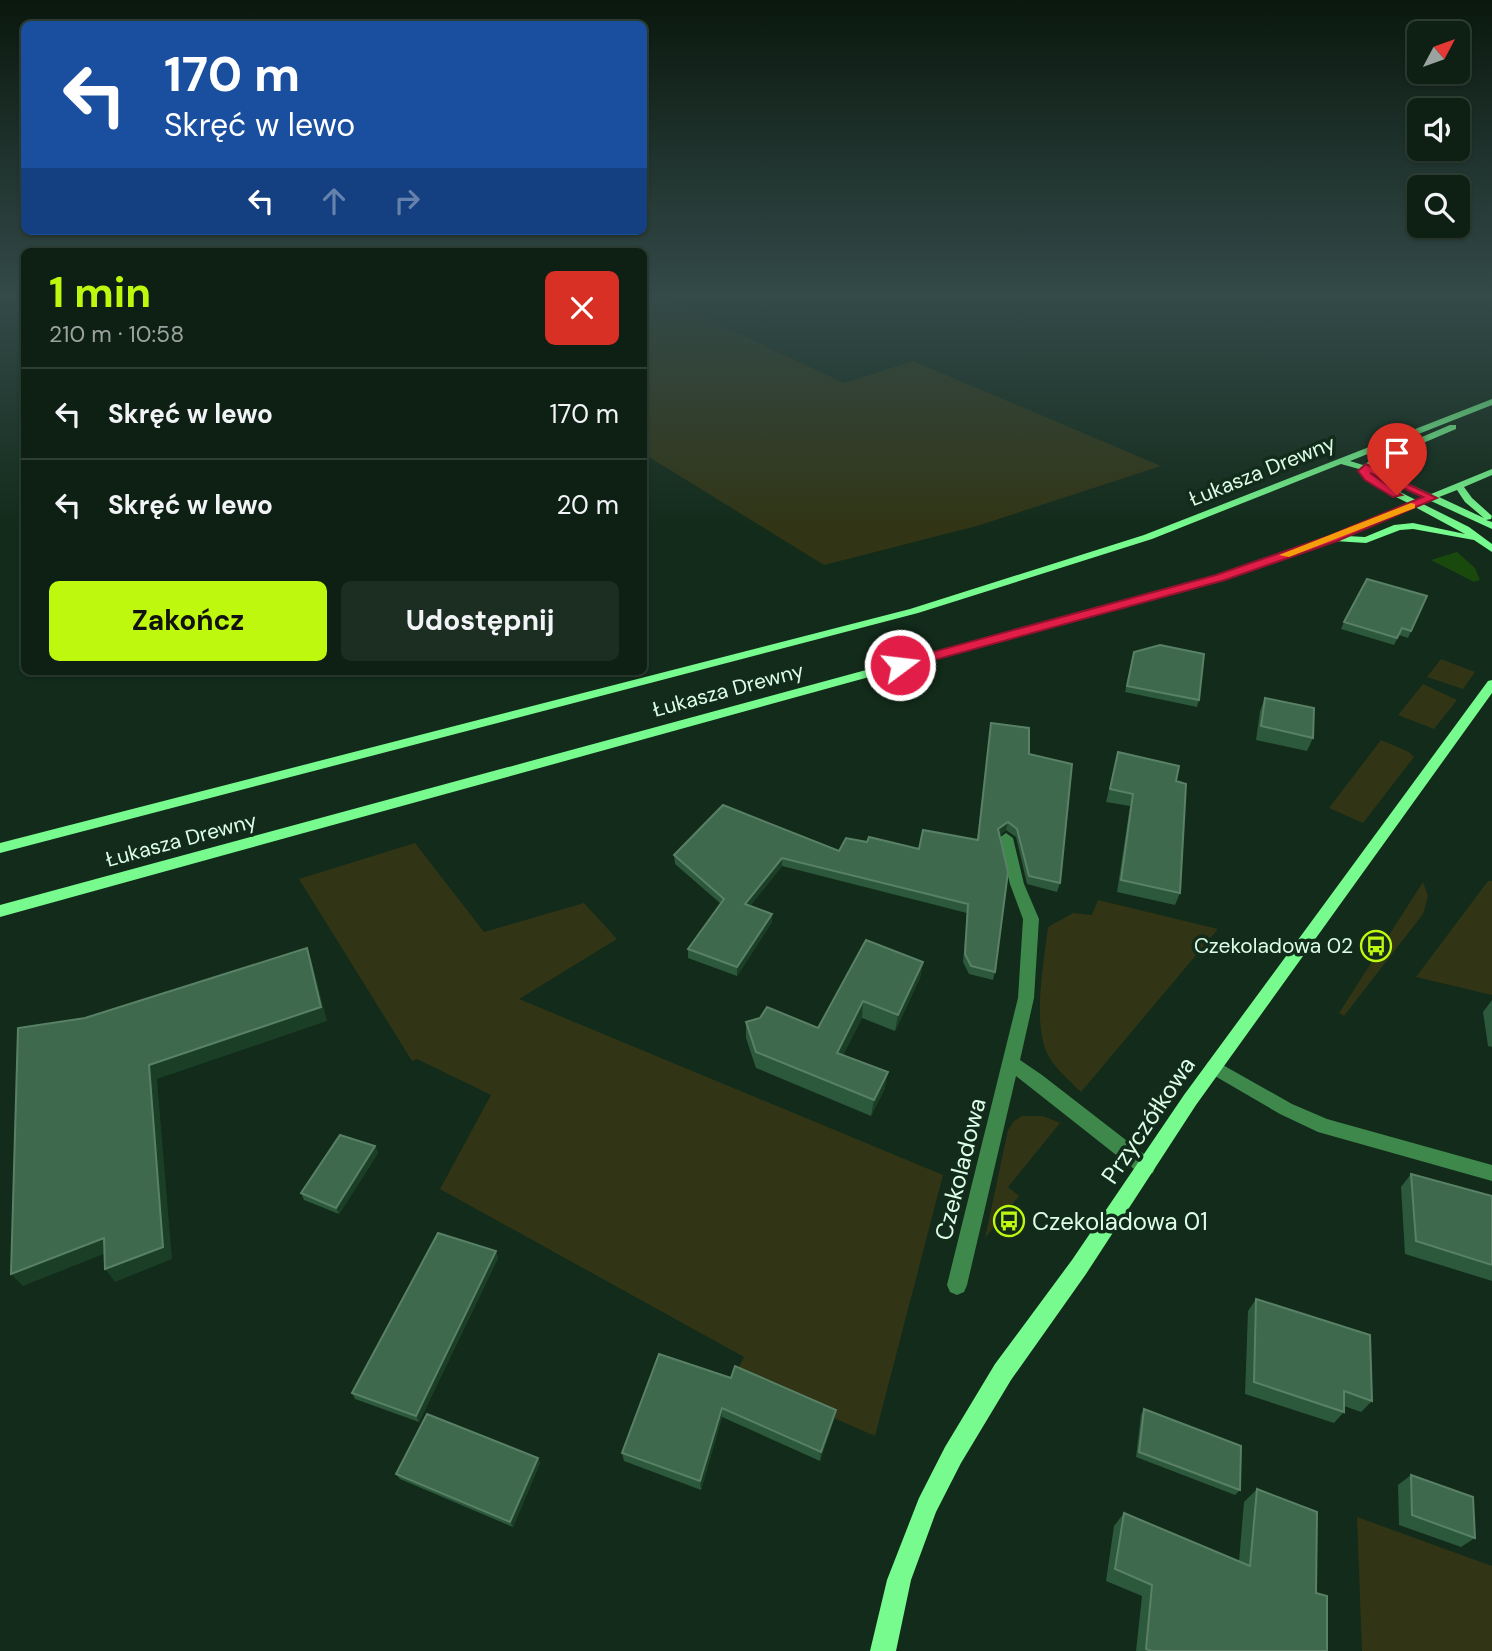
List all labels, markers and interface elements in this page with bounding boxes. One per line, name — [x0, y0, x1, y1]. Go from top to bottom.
north arrow — [1407, 21, 1470, 84]
map controls — [1407, 21, 1470, 238]
text: 170 m — [164, 42, 300, 106]
icon: left — [49, 49, 140, 140]
button: sound — [1407, 98, 1470, 161]
text: Skręć w lewo — [164, 104, 355, 146]
button: search — [1407, 175, 1470, 238]
icon: left — [242, 182, 280, 220]
icon: ahead — [315, 182, 353, 220]
icon: right — [388, 182, 426, 220]
text: 1 min — [49, 265, 151, 320]
button: close — [545, 271, 619, 345]
text: 210 m · 10:58 — [49, 319, 184, 349]
icon: left — [49, 395, 87, 433]
text: Skręć w lewo — [108, 397, 273, 431]
text: 170 m — [550, 397, 619, 431]
pin — [1367, 423, 1427, 495]
street label: Łukasza Drewny — [1185, 429, 1340, 513]
icon: arrive — [1378, 434, 1416, 472]
icon: left — [49, 486, 87, 524]
text: Skręć w lewo — [108, 488, 273, 522]
text: 20 m — [556, 488, 619, 522]
button: Zakończ — [49, 581, 327, 661]
button: Udostępnij — [341, 581, 619, 661]
position arrow — [863, 628, 937, 702]
street label: Łukasza Drewny — [649, 656, 807, 724]
street label: Łukasza Drewny — [102, 806, 260, 874]
bus stop icon: Czekoladowa 02 — [1359, 929, 1393, 963]
place label: Czekoladowa 02 — [1194, 932, 1353, 960]
street label: Przyczółkowa — [1094, 1050, 1202, 1190]
street label: Czekoladowa — [927, 1095, 993, 1243]
bus stop icon: Czekoladowa 01 — [992, 1204, 1026, 1238]
place label: Czekoladowa 01 — [1032, 1206, 1208, 1237]

